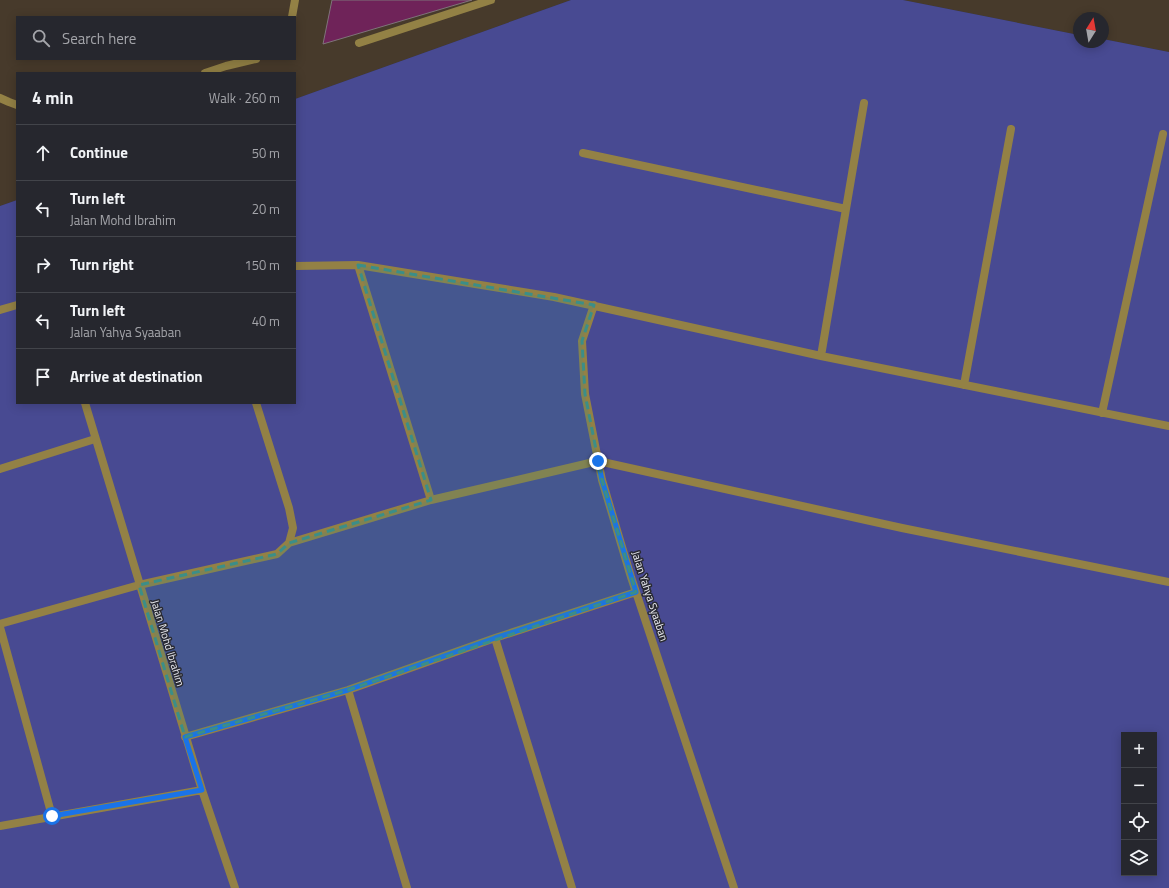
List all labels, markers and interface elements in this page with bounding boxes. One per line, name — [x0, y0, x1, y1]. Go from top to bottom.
north arrow — [1073, 12, 1109, 48]
search box — [16, 16, 296, 60]
icon: search — [30, 27, 52, 49]
text: Search here — [62, 27, 136, 50]
text: 4 min — [32, 85, 73, 111]
text: Walk · 260 m — [209, 88, 280, 108]
text: Continue — [70, 141, 128, 164]
icon: ahead — [32, 142, 54, 164]
text: 50 m — [252, 143, 280, 163]
text: Turn left — [70, 187, 125, 210]
icon: left — [32, 198, 54, 220]
text: 20 m — [252, 199, 280, 219]
text: Jalan Mohd Ibrahim — [70, 210, 176, 230]
text: Turn right — [70, 253, 134, 276]
icon: right — [32, 254, 54, 276]
text: 150 m — [244, 255, 280, 275]
text: Turn left — [70, 299, 125, 322]
icon: left — [32, 310, 54, 332]
text: 40 m — [252, 311, 280, 331]
text: Jalan Yahya Syaaban — [70, 322, 181, 342]
text: Arrive at destination — [70, 365, 203, 388]
icon: arrive — [32, 366, 54, 388]
route end — [589, 452, 607, 470]
street label: Jalan Yahya Syaaban — [628, 549, 672, 643]
street label: Jalan Mohd Ibrahim — [147, 598, 189, 688]
map controls — [1121, 732, 1157, 876]
button: + — [1121, 732, 1157, 768]
button: − — [1121, 768, 1157, 804]
button: locate — [1121, 804, 1157, 840]
route start — [43, 807, 61, 825]
button: layers — [1121, 840, 1157, 876]

